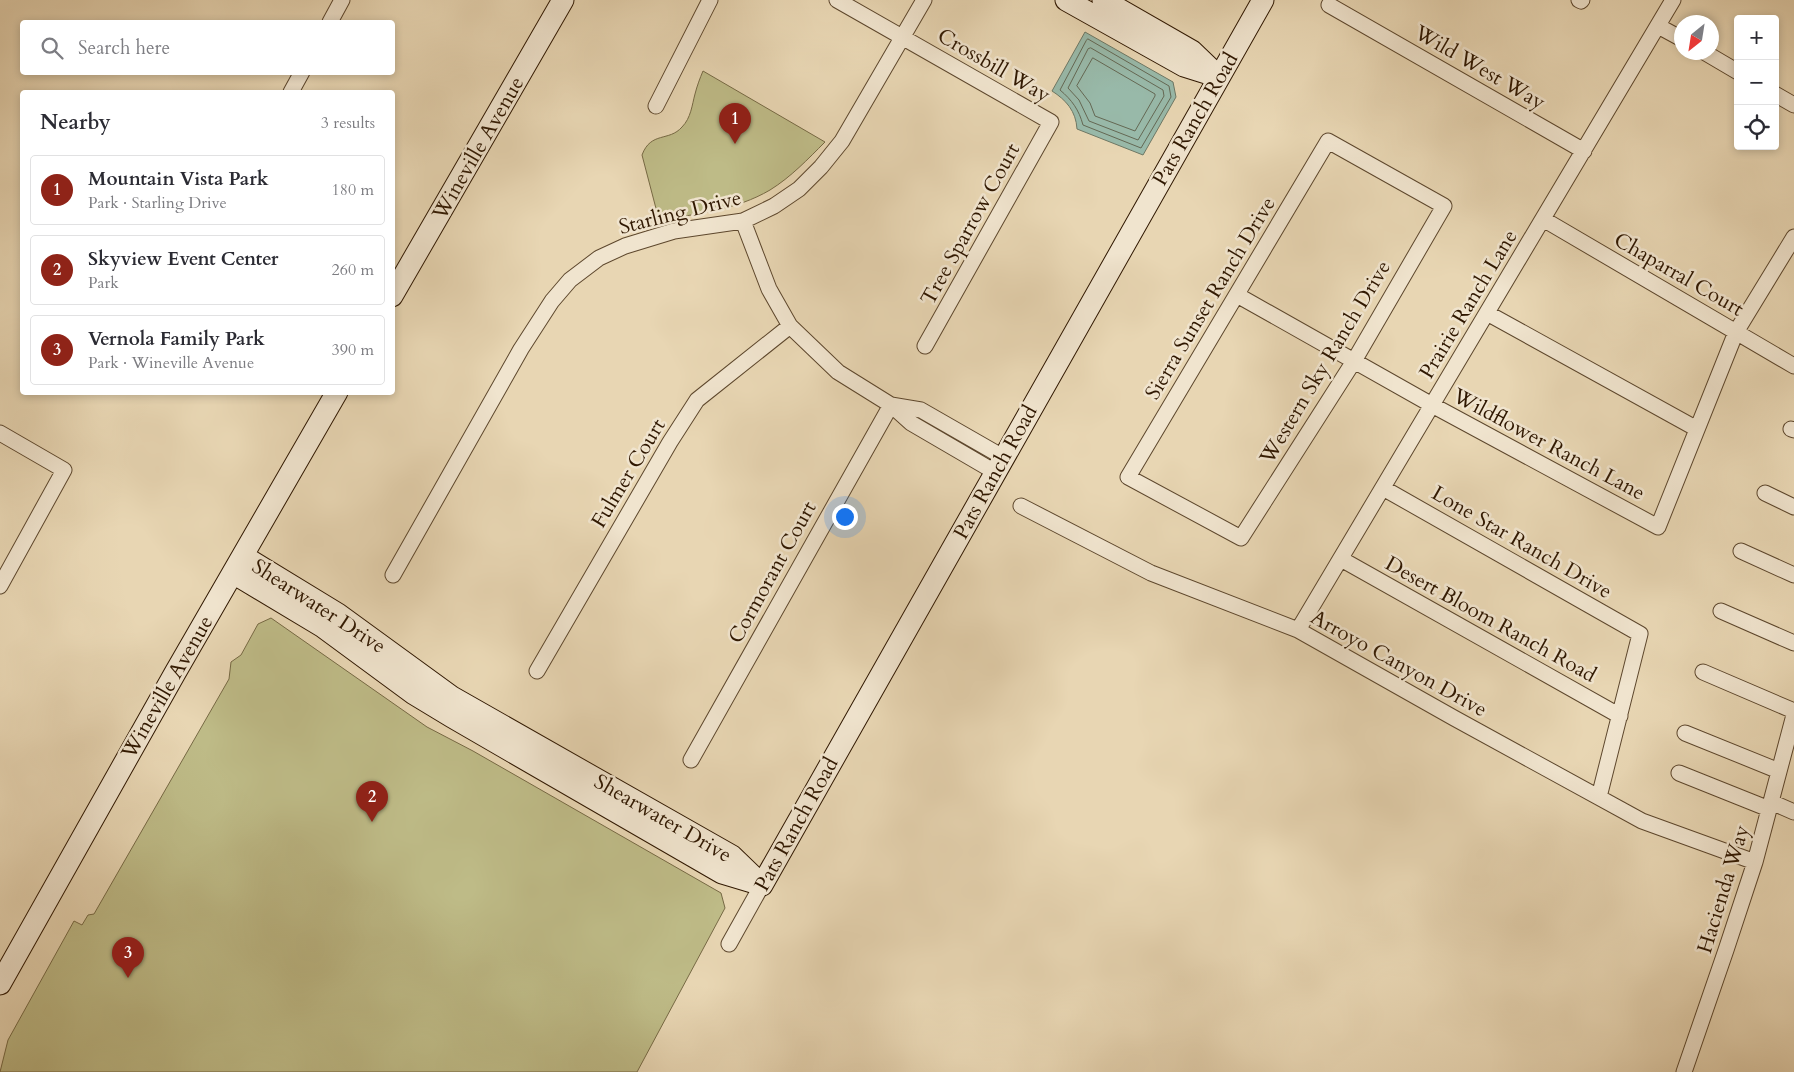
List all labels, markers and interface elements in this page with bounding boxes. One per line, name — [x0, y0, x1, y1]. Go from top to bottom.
north arrow — [1674, 15, 1719, 60]
map controls — [1734, 15, 1779, 150]
button: + — [1734, 15, 1779, 60]
street label: Wild West Way — [1408, 18, 1551, 117]
search box — [20, 20, 395, 75]
street label: Crossbill Way — [932, 21, 1056, 109]
icon: search — [38, 34, 66, 62]
text: Search here — [78, 35, 170, 61]
street label: Pats Ranch Road — [1146, 47, 1245, 191]
button: − — [1734, 60, 1779, 105]
street label: Wineville Avenue — [425, 71, 531, 226]
pin: 1 — [719, 103, 751, 144]
button: locate — [1734, 105, 1779, 150]
text: Nearby — [40, 108, 111, 137]
text: 3 results — [321, 112, 375, 134]
street label: Tree Sparrow Court — [914, 138, 1027, 310]
text: Mountain Vista Park — [88, 166, 269, 192]
text: 1 — [53, 179, 61, 201]
text: 180 m — [332, 179, 374, 201]
street label: Starling Drive — [616, 183, 744, 242]
street label: Sierra Sunset Ranch Drive — [1138, 191, 1283, 405]
text: Park · Starling Drive — [88, 192, 227, 214]
street label: Prairie Ranch Lane — [1412, 224, 1524, 384]
street label: Chaparral Court — [1608, 225, 1749, 324]
text: Skyview Event Center — [88, 246, 278, 272]
street label: Western Sky Ranch Drive — [1253, 255, 1398, 470]
text: 2 — [53, 259, 61, 281]
text: 260 m — [332, 259, 374, 281]
text: Park — [88, 272, 119, 294]
text: Vernola Family Park — [88, 326, 265, 352]
text: 3 — [53, 339, 61, 361]
text: 390 m — [332, 339, 374, 361]
text: Park · Wineville Avenue — [88, 352, 254, 374]
street label: Wildflower Ranch Lane — [1447, 381, 1650, 508]
street label: Pats Ranch Road — [947, 400, 1044, 545]
street label: Fulmer Court — [584, 413, 673, 533]
street label: Lone Star Ranch Drive — [1426, 479, 1617, 606]
street label: Cormorant Court — [721, 496, 824, 649]
your location — [832, 504, 858, 530]
street label: Desert Bloom Ranch Road — [1380, 549, 1602, 690]
street label: Shearwater Drive — [246, 552, 391, 661]
street label: Arroyo Canyon Drive — [1305, 603, 1492, 724]
street label: Wineville Avenue — [114, 610, 220, 765]
street label: Pats Ranch Road — [748, 752, 845, 897]
street label: Shearwater Drive — [589, 767, 737, 870]
pin: 2 — [356, 781, 388, 822]
street label: Hacienda Way — [1690, 821, 1757, 957]
pin: 3 — [112, 937, 144, 978]

